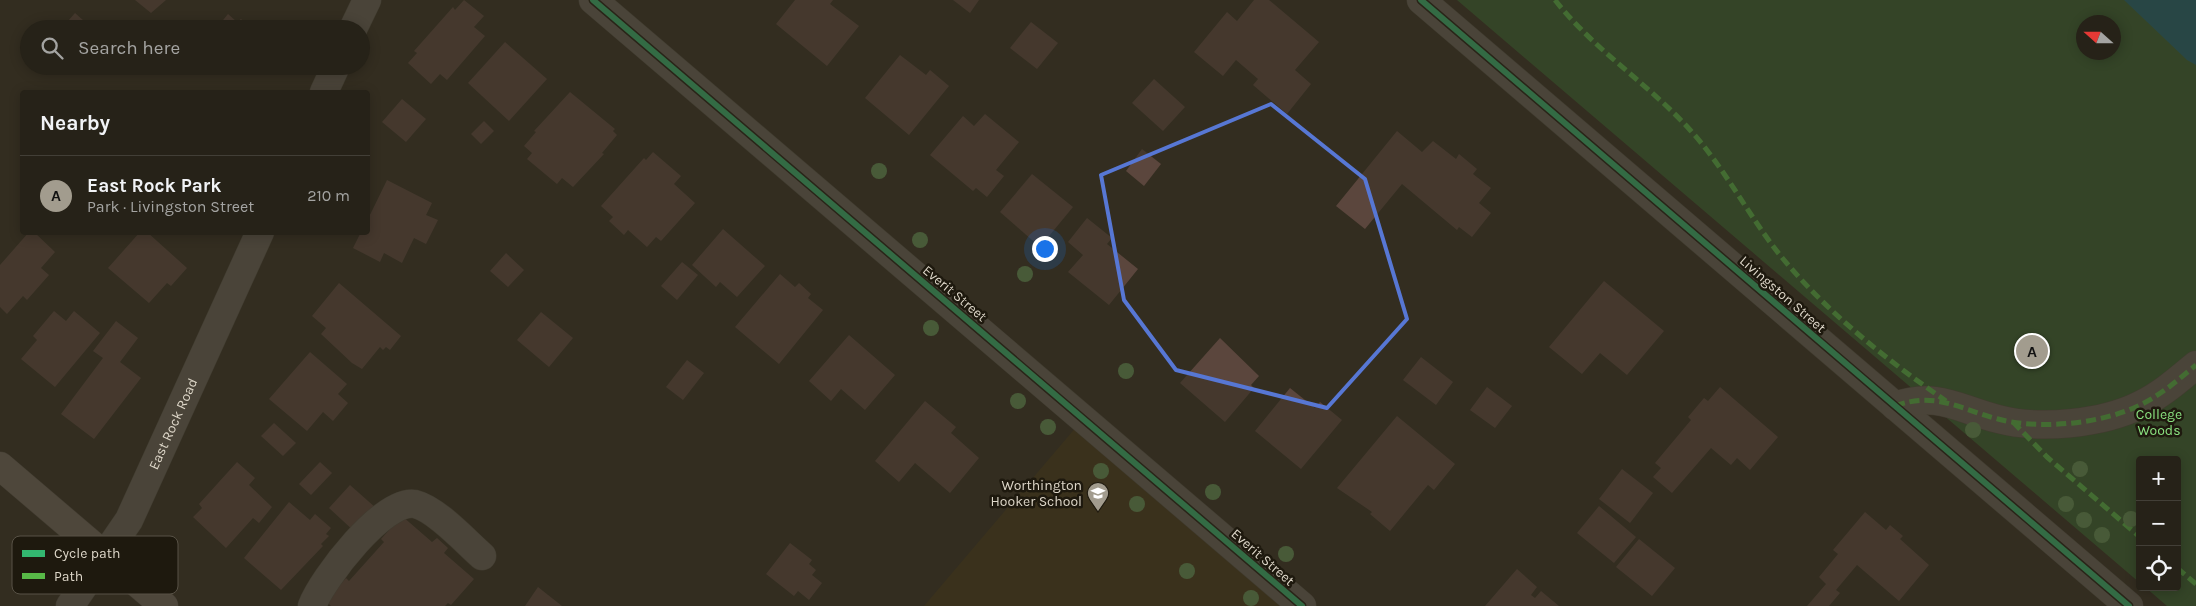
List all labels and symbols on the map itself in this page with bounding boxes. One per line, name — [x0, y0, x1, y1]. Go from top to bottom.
north arrow — [2076, 15, 2121, 60]
your location — [1032, 236, 1058, 262]
street label: Livingston Street — [1736, 252, 1829, 336]
street label: Everit Street — [919, 262, 990, 325]
pin: A — [2016, 332, 2048, 370]
street label: East Rock Road — [145, 376, 201, 472]
park label: College Woods — [2136, 406, 2182, 439]
place label: Worthington Hooker School — [991, 477, 1082, 510]
school or university icon: Worthington Hooker School — [1086, 481, 1110, 512]
street label: Everit Street — [1228, 525, 1298, 589]
legend — [12, 536, 178, 594]
text: Cycle path — [54, 545, 120, 562]
text: Path — [54, 568, 83, 585]

